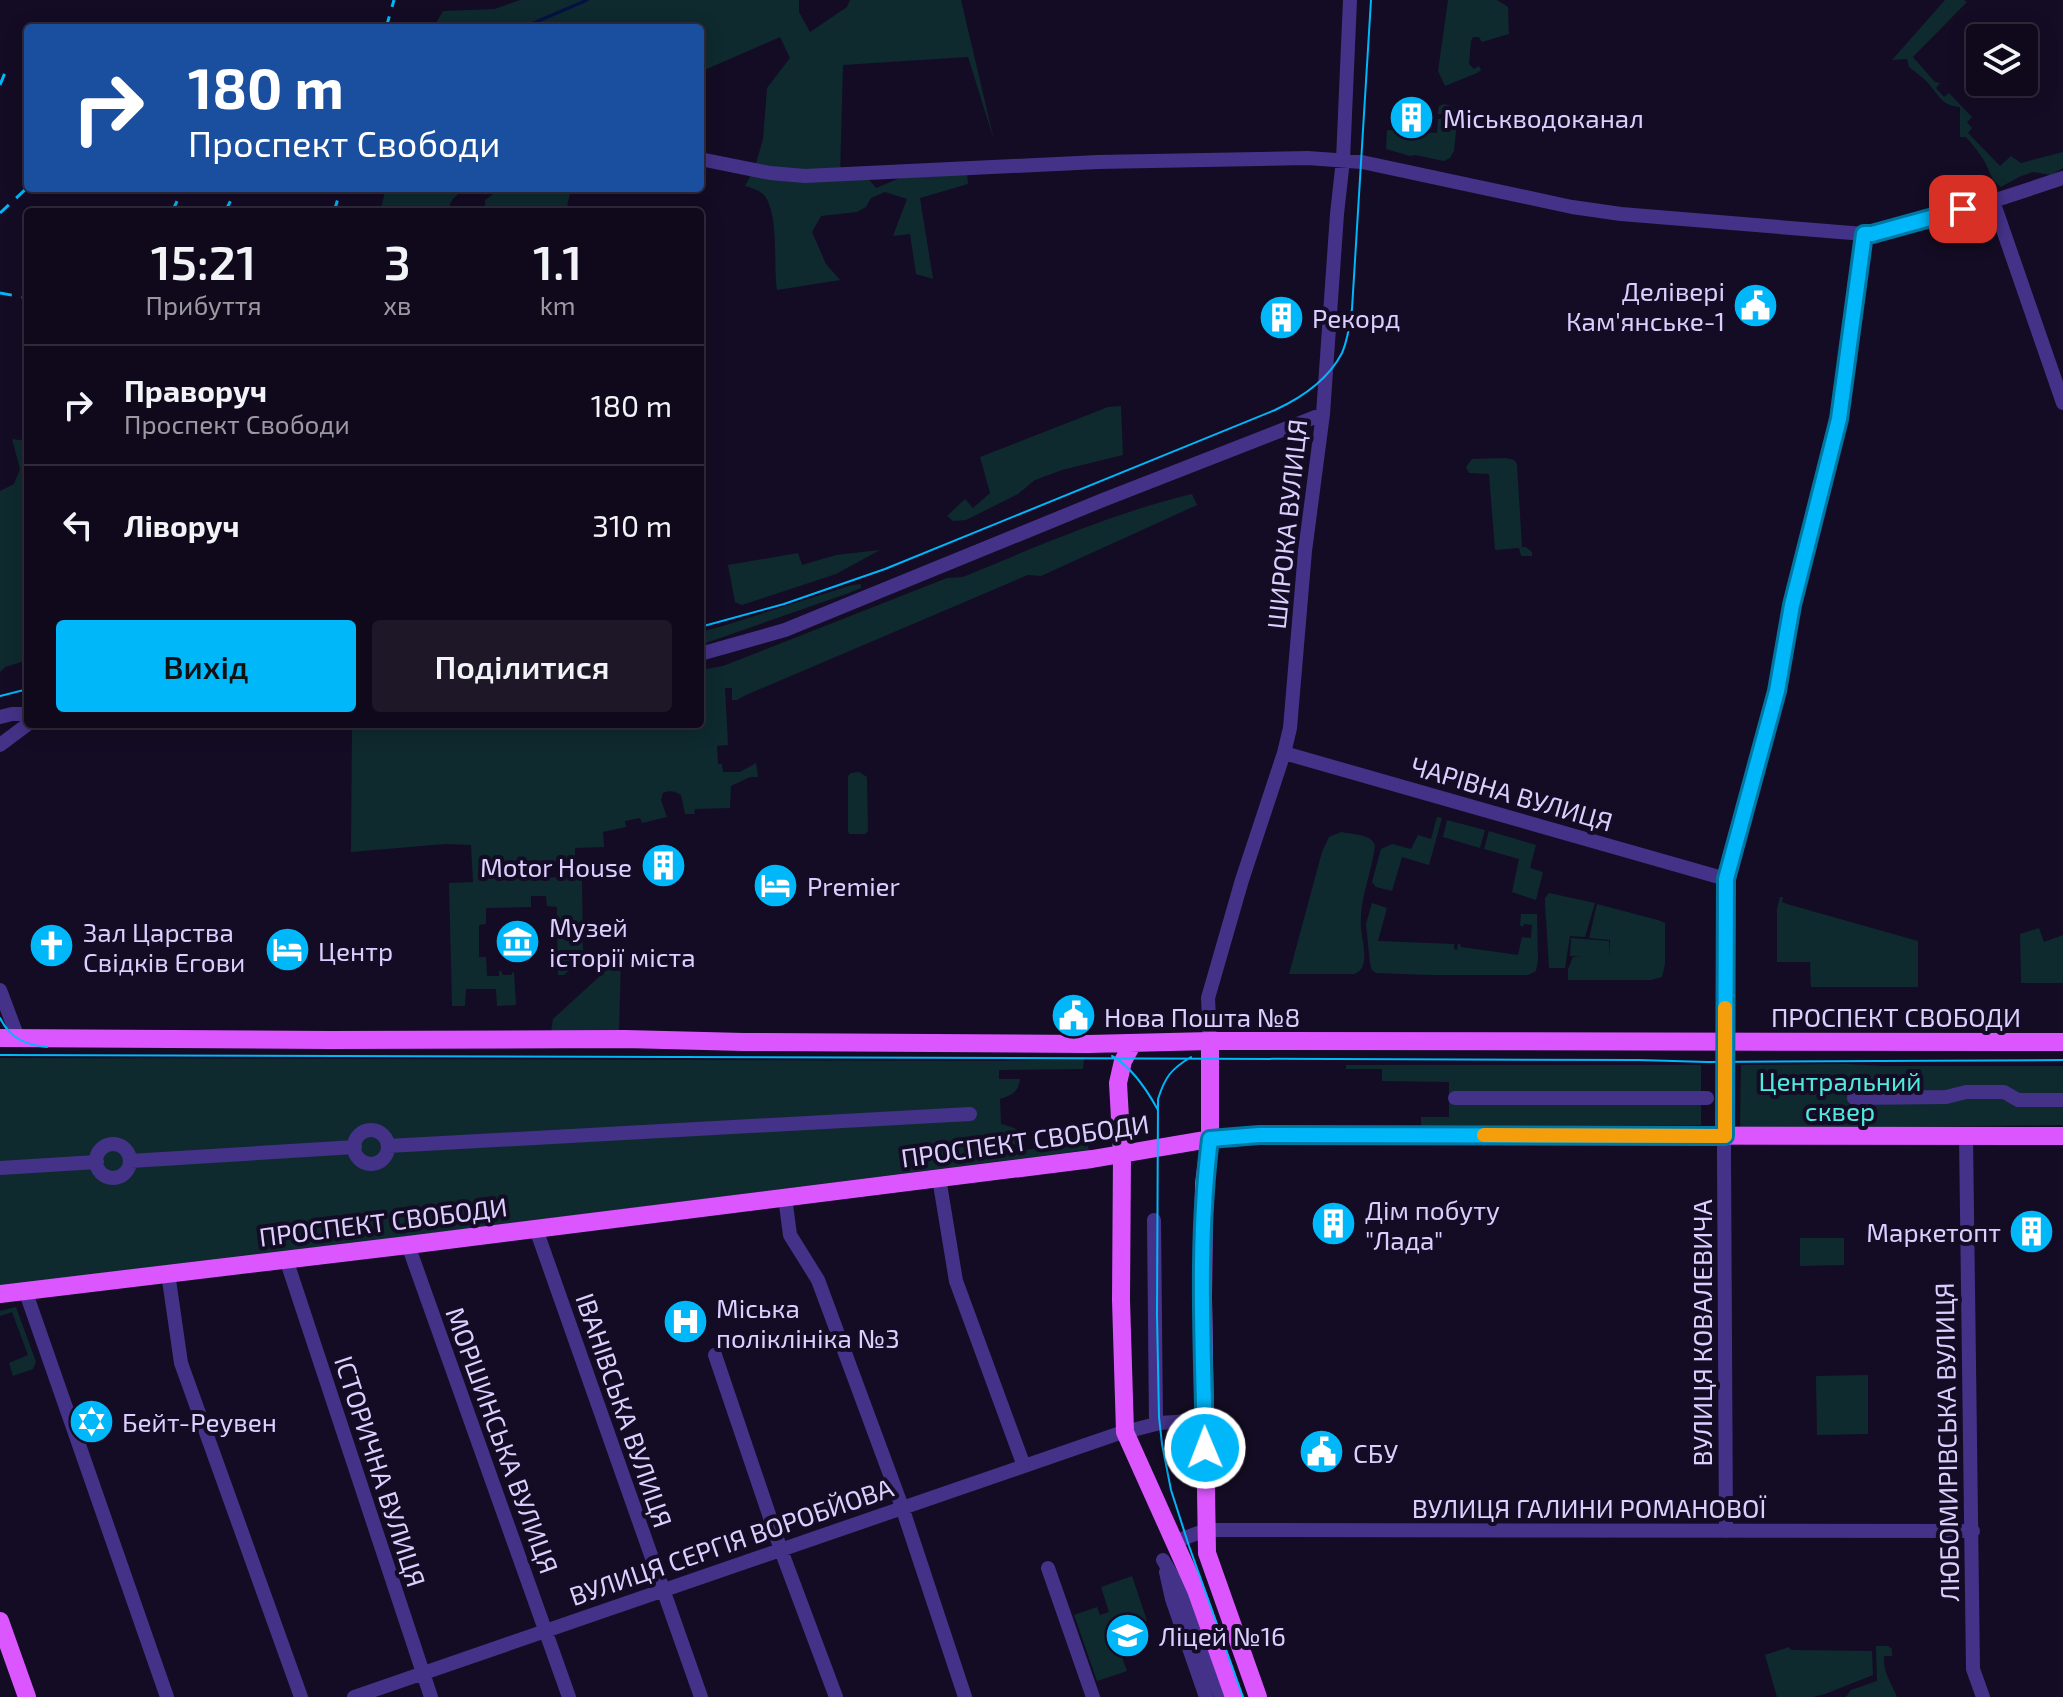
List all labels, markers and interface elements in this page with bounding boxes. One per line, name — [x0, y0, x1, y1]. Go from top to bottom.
map controls — [1966, 24, 2038, 96]
button: layers — [1966, 24, 2038, 96]
text: 180 m — [188, 53, 344, 120]
icon: right — [56, 56, 160, 160]
building icon: Міськводоканал — [1388, 93, 1436, 141]
place label: Міськводоканал — [1443, 102, 1644, 133]
text: Проспект Свободи — [188, 121, 500, 164]
pin — [1929, 175, 1997, 243]
icon: arrive — [1941, 187, 1985, 231]
text: 15:21 — [151, 232, 256, 290]
text: 3 — [384, 232, 411, 290]
text: 1.1 — [533, 232, 582, 290]
place label: Делівері Кам'янське-1 — [1566, 275, 1725, 336]
public building icon: Делівері Кам'янське-1 — [1732, 281, 1780, 329]
text: Прибуття — [146, 289, 262, 320]
text: хв — [383, 289, 411, 320]
text: km — [540, 289, 576, 320]
building icon: Рекорд — [1257, 293, 1305, 341]
place label: Рекорд — [1312, 302, 1400, 333]
text: Праворуч — [124, 372, 267, 408]
icon: right — [56, 383, 100, 427]
text: 180 m — [591, 387, 672, 423]
text: Проспект Свободи — [124, 408, 350, 439]
street label: ШИРОКА ВУЛИЦЯ — [1260, 418, 1312, 630]
icon: left — [56, 503, 100, 547]
text: Ліворуч — [124, 507, 240, 543]
text: 310 m — [592, 507, 672, 543]
button: Вихід — [56, 620, 356, 712]
button: Поділитися — [372, 620, 672, 712]
street label: ЧАРІВНА ВУЛИЦЯ — [1408, 749, 1616, 837]
building icon: Motor House — [639, 842, 687, 890]
place label: Motor House — [480, 851, 632, 882]
hotel icon: Premier — [752, 861, 800, 909]
place label: Premier — [807, 870, 900, 901]
place label: Музей історії міста — [549, 911, 696, 972]
place label: Зал Царства Свiдкiв Егови — [83, 916, 245, 977]
museum icon: Музей історії міста — [494, 917, 542, 965]
church icon: Зал Царства Свiдкiв Егови — [28, 922, 76, 970]
hotel icon: Центр — [263, 926, 311, 974]
place label: Центр — [318, 935, 393, 966]
public building icon: Нова Пошта №8 — [1049, 992, 1097, 1040]
place label: Нова Пошта №8 — [1104, 1001, 1300, 1032]
street label: ПРОСПЕКТ СВОБОДИ — [1771, 1001, 2021, 1032]
park label: Центральний сквер — [1758, 1065, 1922, 1126]
street label: ПРОСПЕКТ СВОБОДИ — [899, 1107, 1151, 1173]
street label: ПРОСПЕКТ СВОБОДИ — [257, 1190, 509, 1252]
place label: Дім побуту "Лада" — [1365, 1194, 1500, 1255]
street label: ВУЛИЦЯ КОВАЛЕВИЧА — [1686, 1199, 1717, 1467]
building icon: Дім побуту "Лада" — [1310, 1200, 1358, 1248]
building icon: Маркетопт — [2008, 1207, 2056, 1255]
place label: Маркетопт — [1866, 1216, 2001, 1247]
street label: ЛЮБОМИРІВСЬКА ВУЛИЦЯ — [1928, 1282, 1964, 1602]
street label: ІВАНІВСЬКА ВУЛИЦЯ — [570, 1289, 680, 1531]
place label: Міська поліклініка №3 — [716, 1292, 900, 1353]
hospital icon: Міська поліклініка №3 — [661, 1298, 709, 1346]
street label: МОРШИНСЬКА ВУЛИЦЯ — [440, 1303, 566, 1577]
street label: ІСТОРИЧНА ВУЛИЦЯ — [329, 1352, 433, 1590]
synagogue icon: Бейт-Реувен — [67, 1397, 115, 1445]
place label: Бейт-Реувен — [122, 1406, 277, 1438]
position arrow — [1163, 1406, 1247, 1490]
public building icon: СБУ — [1298, 1428, 1346, 1476]
place label: СБУ — [1353, 1437, 1398, 1468]
street label: ВУЛИЦЯ СЕРГІЯ ВОРОБЙОВА — [565, 1471, 897, 1611]
street label: ВУЛИЦЯ ГАЛИНИ РОМАНОВОЇ — [1412, 1492, 1766, 1523]
school or university icon: Ліцей №16 — [1104, 1611, 1152, 1659]
place label: Ліцей №16 — [1159, 1620, 1286, 1651]

